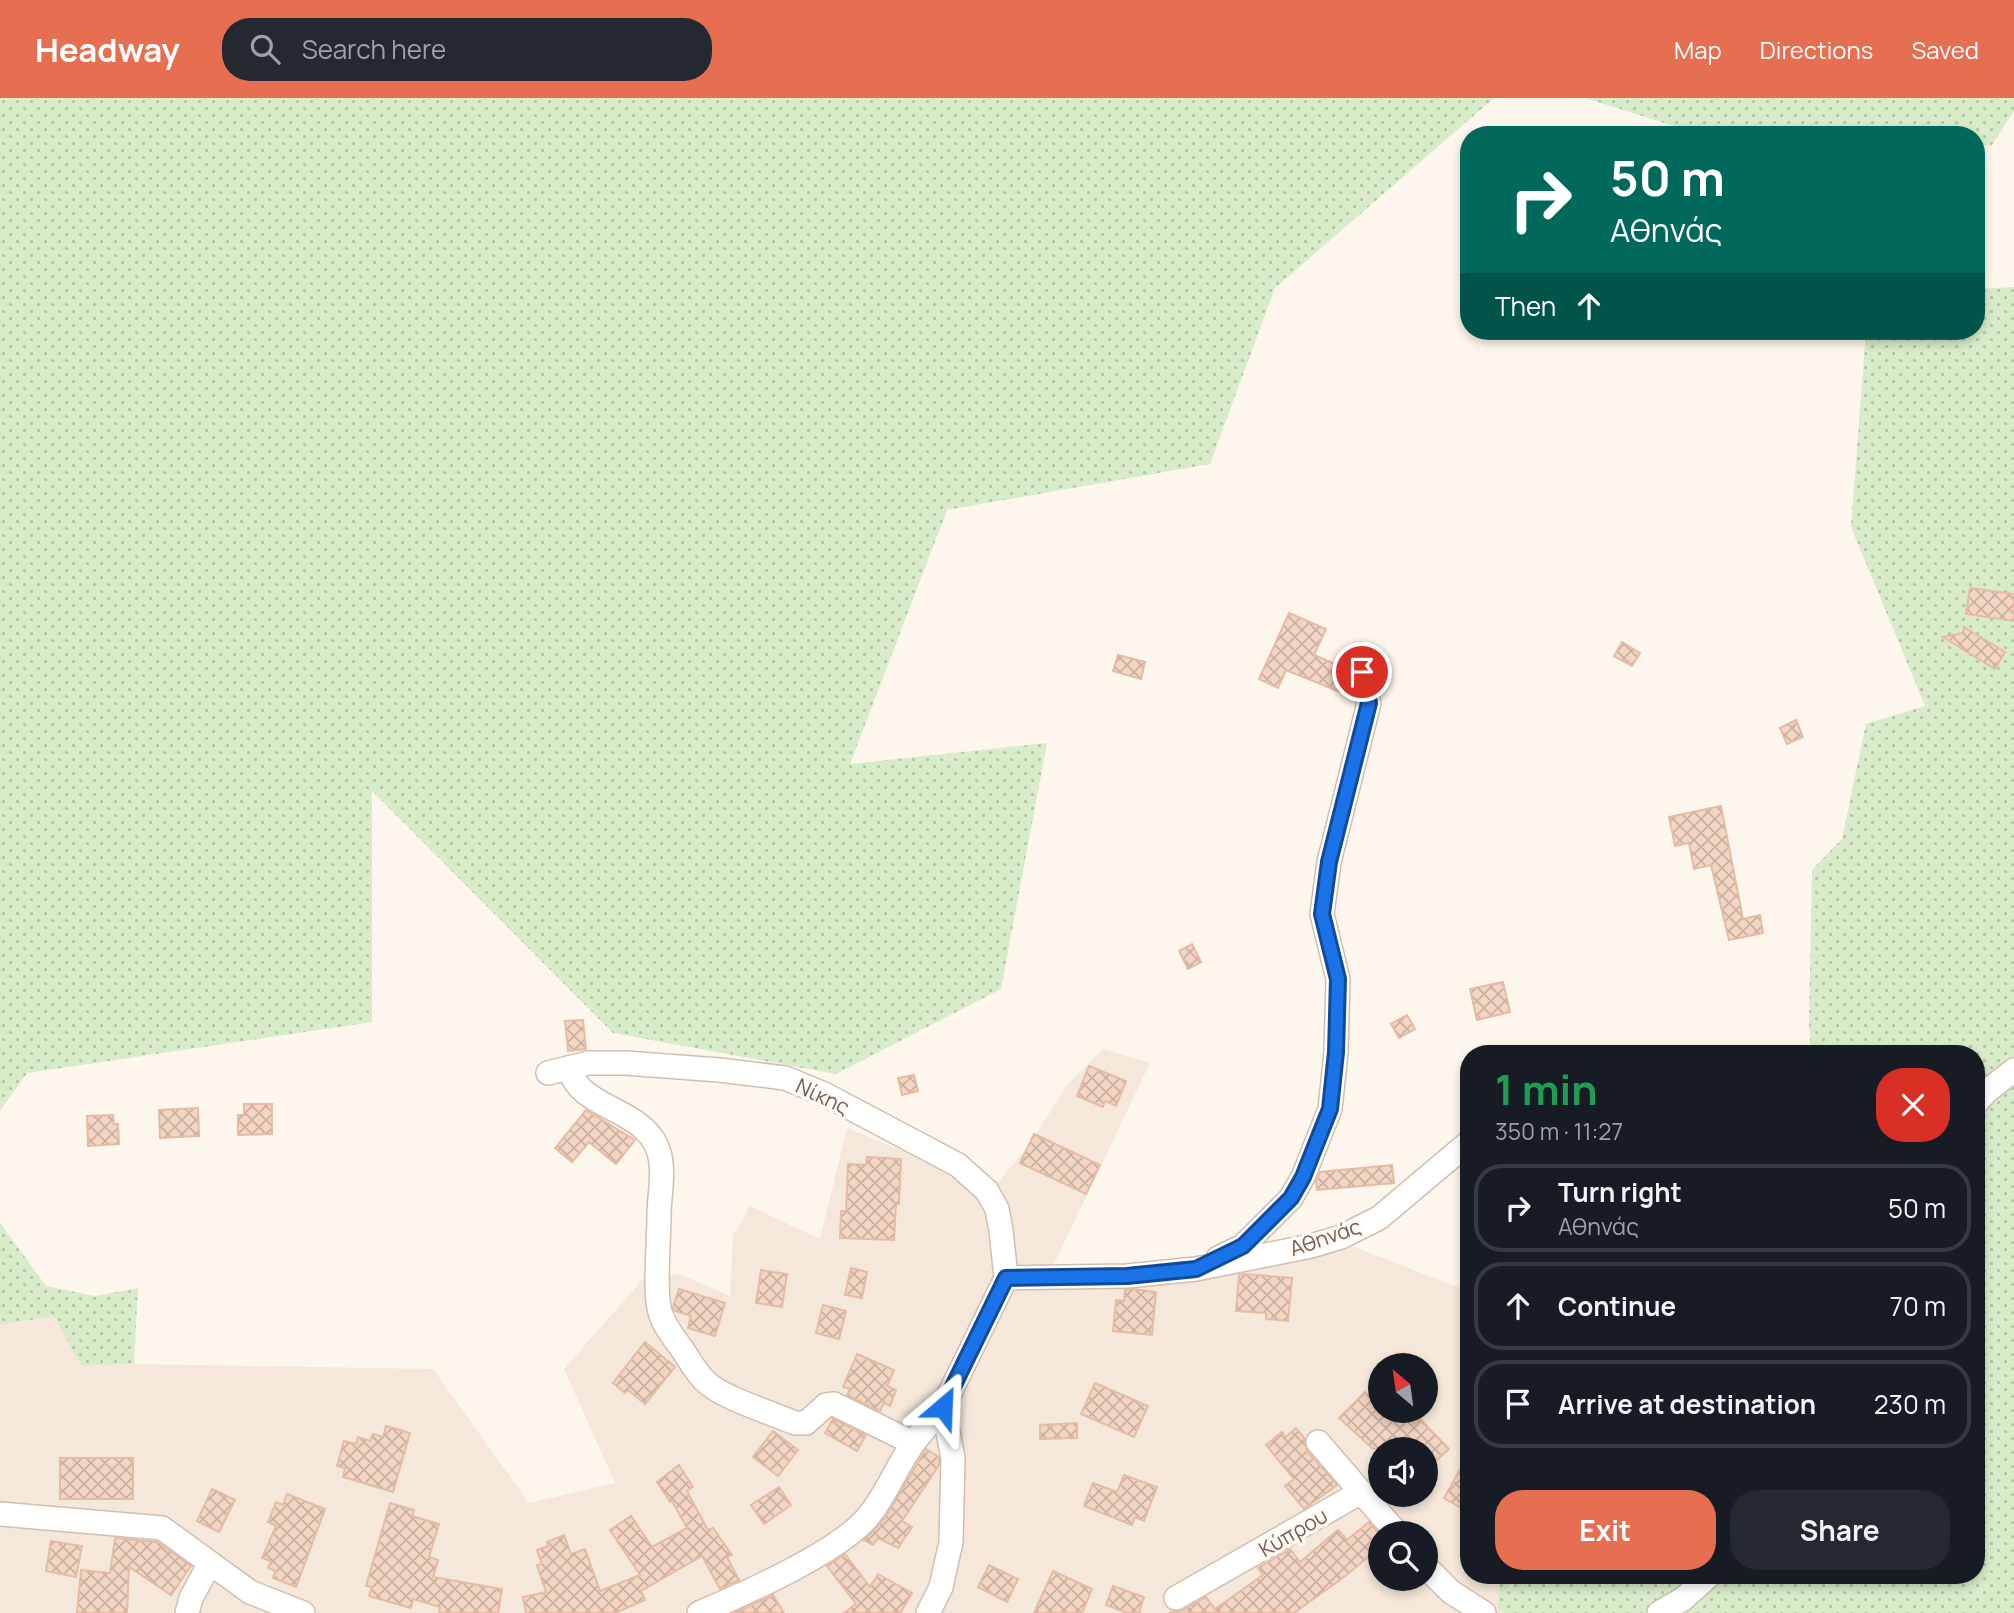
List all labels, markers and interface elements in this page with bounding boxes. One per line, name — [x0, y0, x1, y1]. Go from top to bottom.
search box — [222, 18, 712, 81]
text: Headway — [35, 27, 180, 72]
icon: search — [246, 30, 284, 68]
text: Search here — [302, 31, 446, 67]
text: Map — [1674, 33, 1722, 66]
text: Directions — [1760, 33, 1873, 66]
text: Saved — [1911, 33, 1979, 66]
text: 50 m — [1610, 144, 1725, 211]
icon: right — [1495, 154, 1586, 245]
text: Αθηνάς — [1610, 208, 1723, 252]
icon: ahead — [1570, 287, 1608, 325]
text: Then — [1495, 288, 1556, 324]
pin — [1332, 642, 1392, 702]
icon: arrive — [1343, 653, 1381, 691]
text: 1 min — [1495, 1060, 1598, 1118]
button: close — [1876, 1068, 1950, 1142]
street label: Νίκης — [792, 1071, 854, 1121]
text: 350 m · 11:27 — [1495, 1115, 1623, 1147]
text: Turn right — [1558, 1174, 1682, 1210]
icon: right — [1499, 1189, 1537, 1227]
text: 50 m — [1888, 1190, 1946, 1226]
text: Αθηνάς — [1558, 1210, 1639, 1242]
street label: Αθηνάς — [1286, 1212, 1364, 1262]
icon: ahead — [1499, 1287, 1537, 1325]
text: Continue — [1558, 1288, 1676, 1324]
text: 70 m — [1890, 1288, 1946, 1324]
north arrow — [1368, 1353, 1438, 1423]
map controls — [1368, 1353, 1438, 1591]
position arrow — [906, 1370, 980, 1444]
icon: arrive — [1499, 1385, 1537, 1423]
text: Arrive at destination — [1558, 1386, 1816, 1422]
text: 230 m — [1874, 1386, 1946, 1422]
button: sound — [1368, 1437, 1438, 1507]
button: Exit — [1495, 1490, 1716, 1570]
button: Share — [1730, 1490, 1950, 1570]
street label: Κύπρου — [1254, 1501, 1332, 1563]
button: search — [1368, 1521, 1438, 1591]

